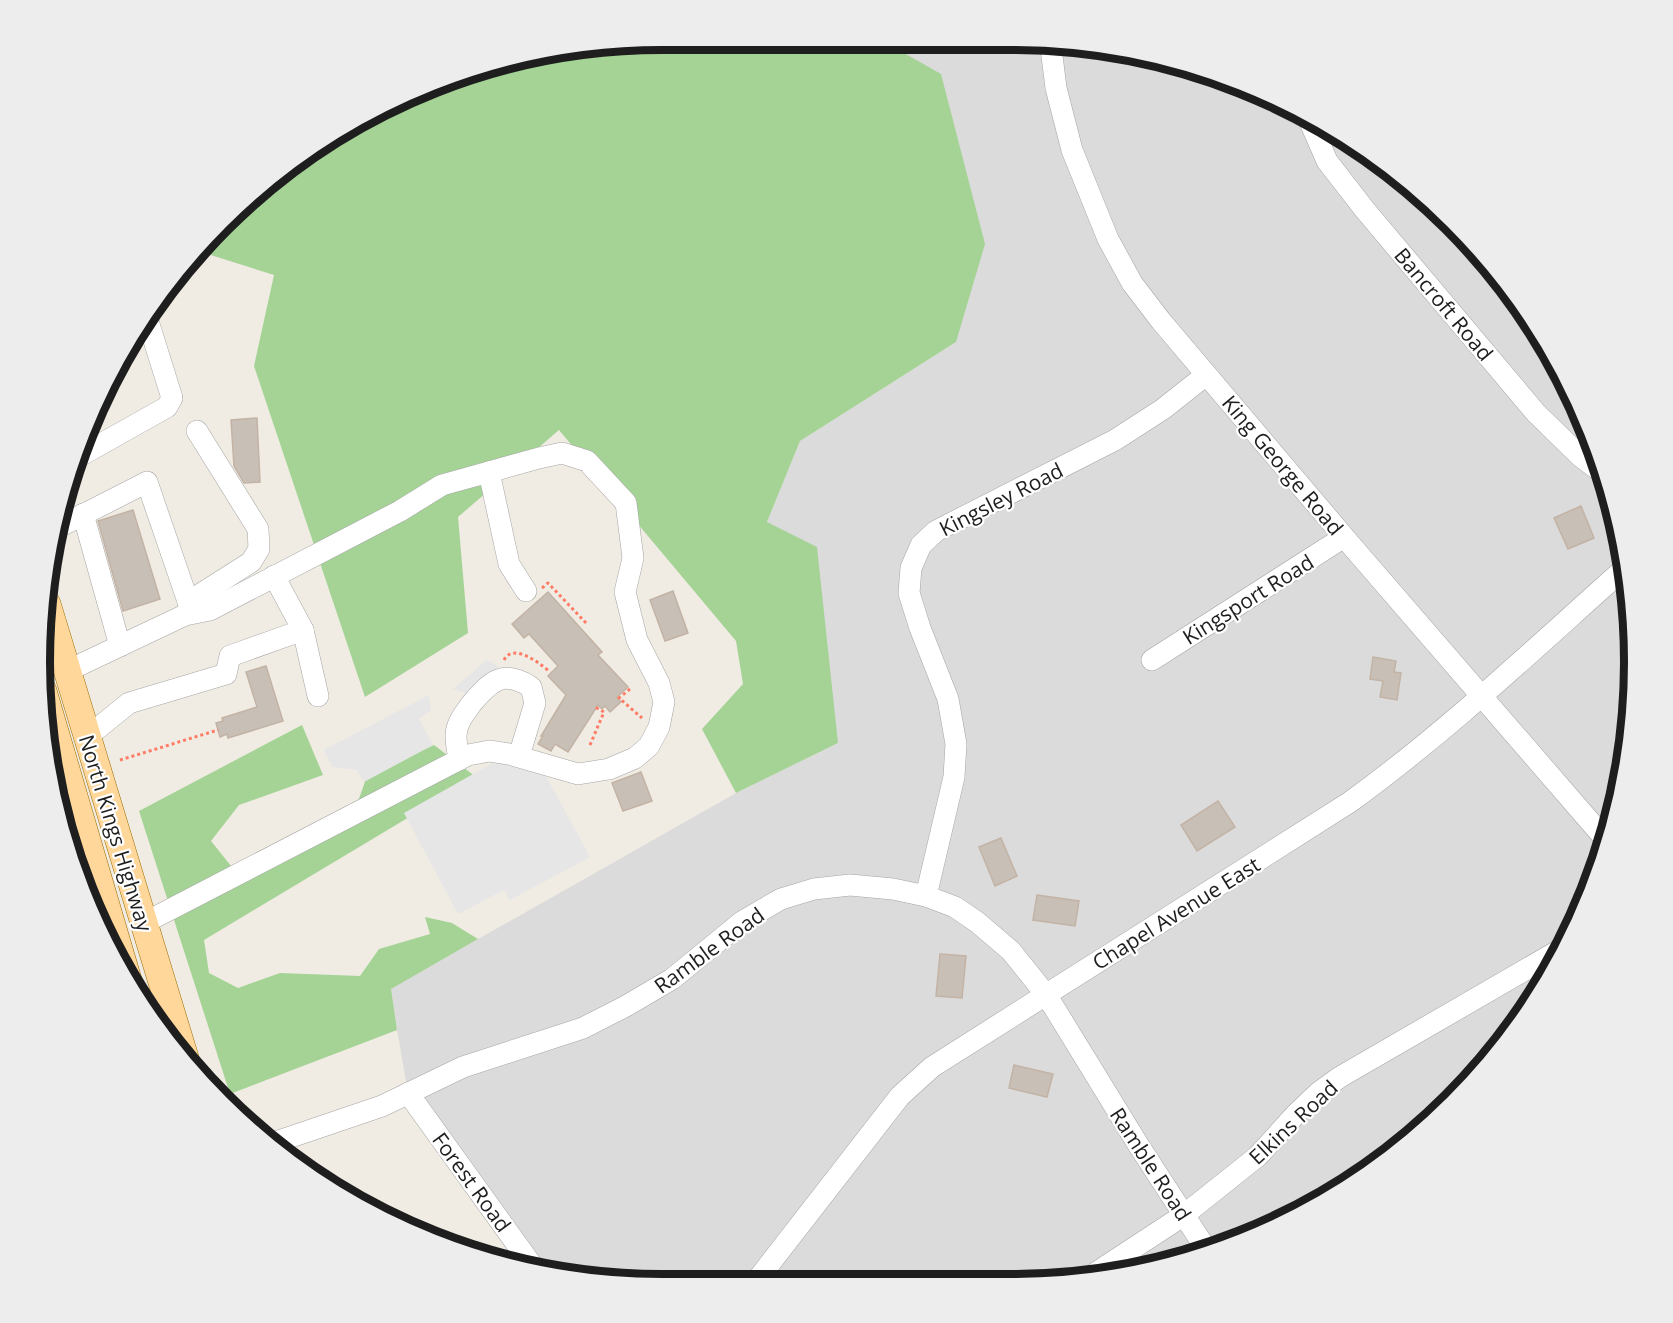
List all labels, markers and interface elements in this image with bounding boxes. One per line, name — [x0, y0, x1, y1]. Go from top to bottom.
street label: Bancroft Road — [1388, 242, 1500, 366]
street label: King George Road — [1216, 389, 1350, 541]
street label: Kingsley Road — [934, 456, 1068, 542]
street label: Kingsport Road — [1177, 547, 1319, 651]
street label: North Kings Highway — [73, 731, 159, 935]
street label: Chapel Avenue East — [1087, 850, 1265, 976]
street label: Ramble Road — [648, 901, 770, 999]
street label: Elkins Road — [1243, 1074, 1343, 1170]
street label: Ramble Road — [1104, 1102, 1198, 1226]
street label: Forest Road — [426, 1126, 518, 1238]

